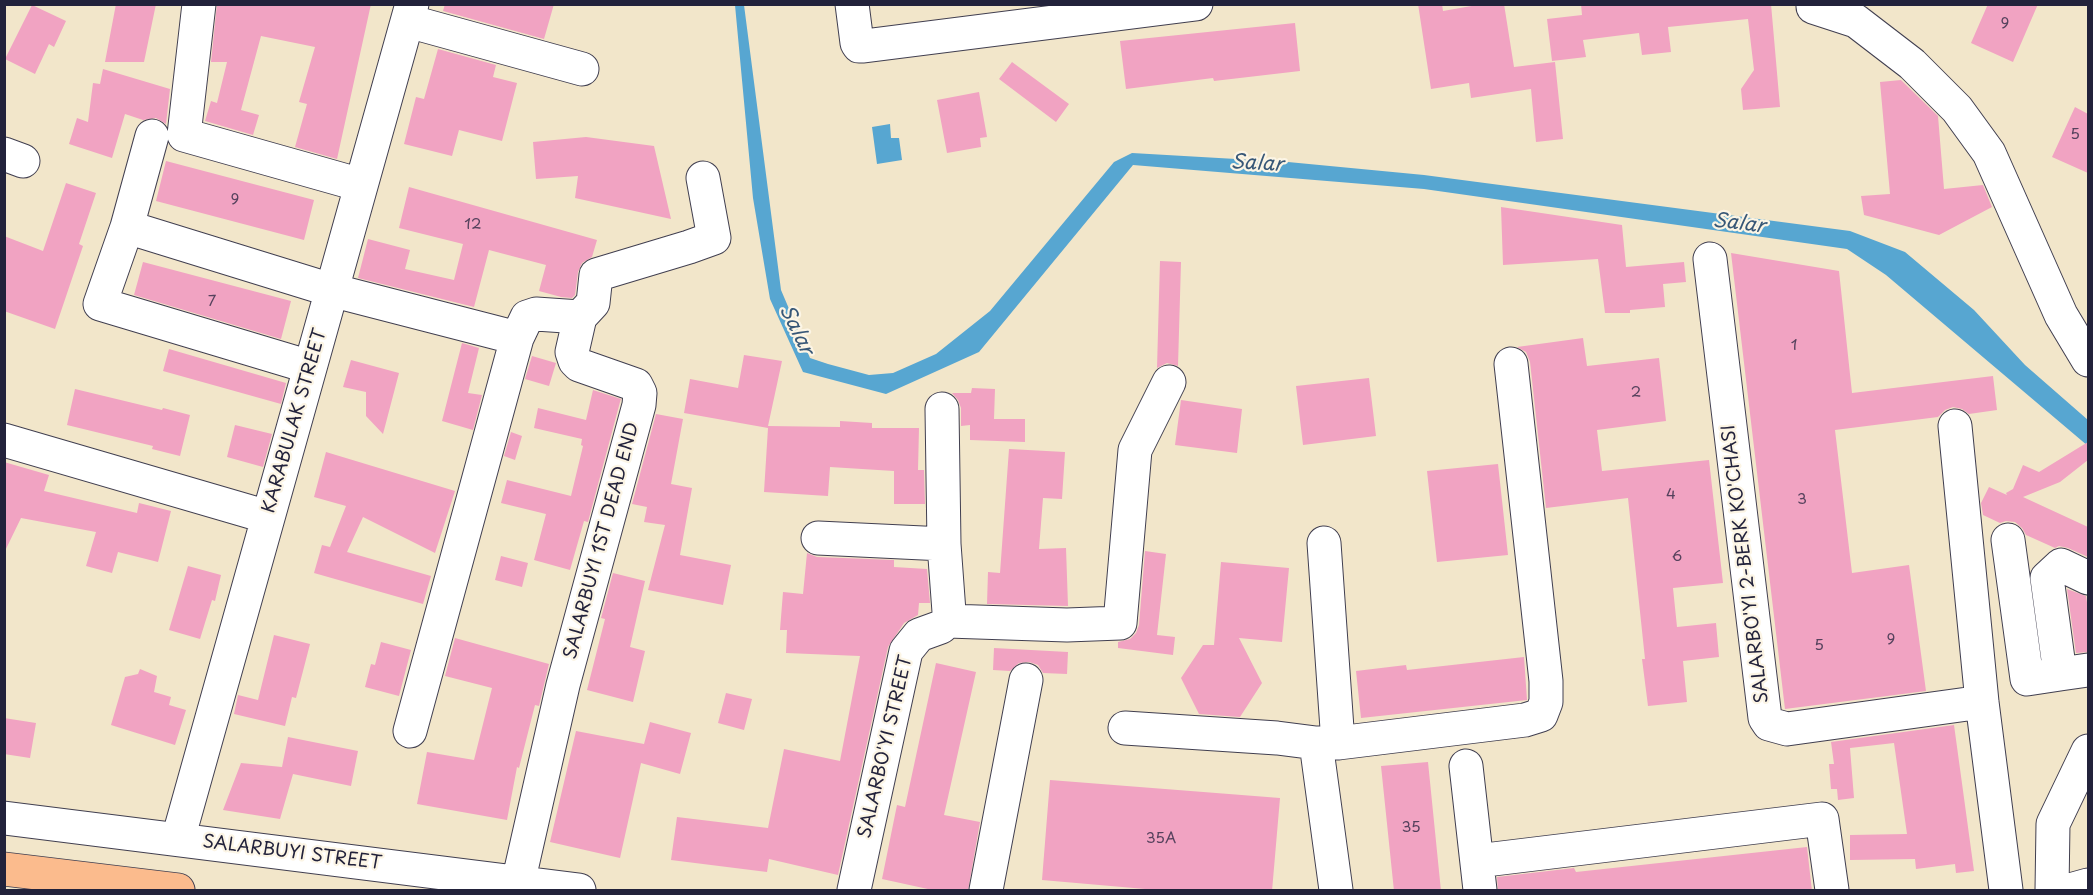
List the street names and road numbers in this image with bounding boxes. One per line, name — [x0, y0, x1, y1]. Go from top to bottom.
street label: KARABULAK STREET — [258, 326, 332, 516]
street label: SALARBUYI 1ST DEAD END — [560, 420, 644, 662]
street label: SALARBO'YI 2-BERK KO'CHASI — [1718, 423, 1774, 705]
street label: SALARBO'YI STREET — [854, 654, 918, 840]
street label: SALARBUYI STREET — [201, 831, 383, 875]

